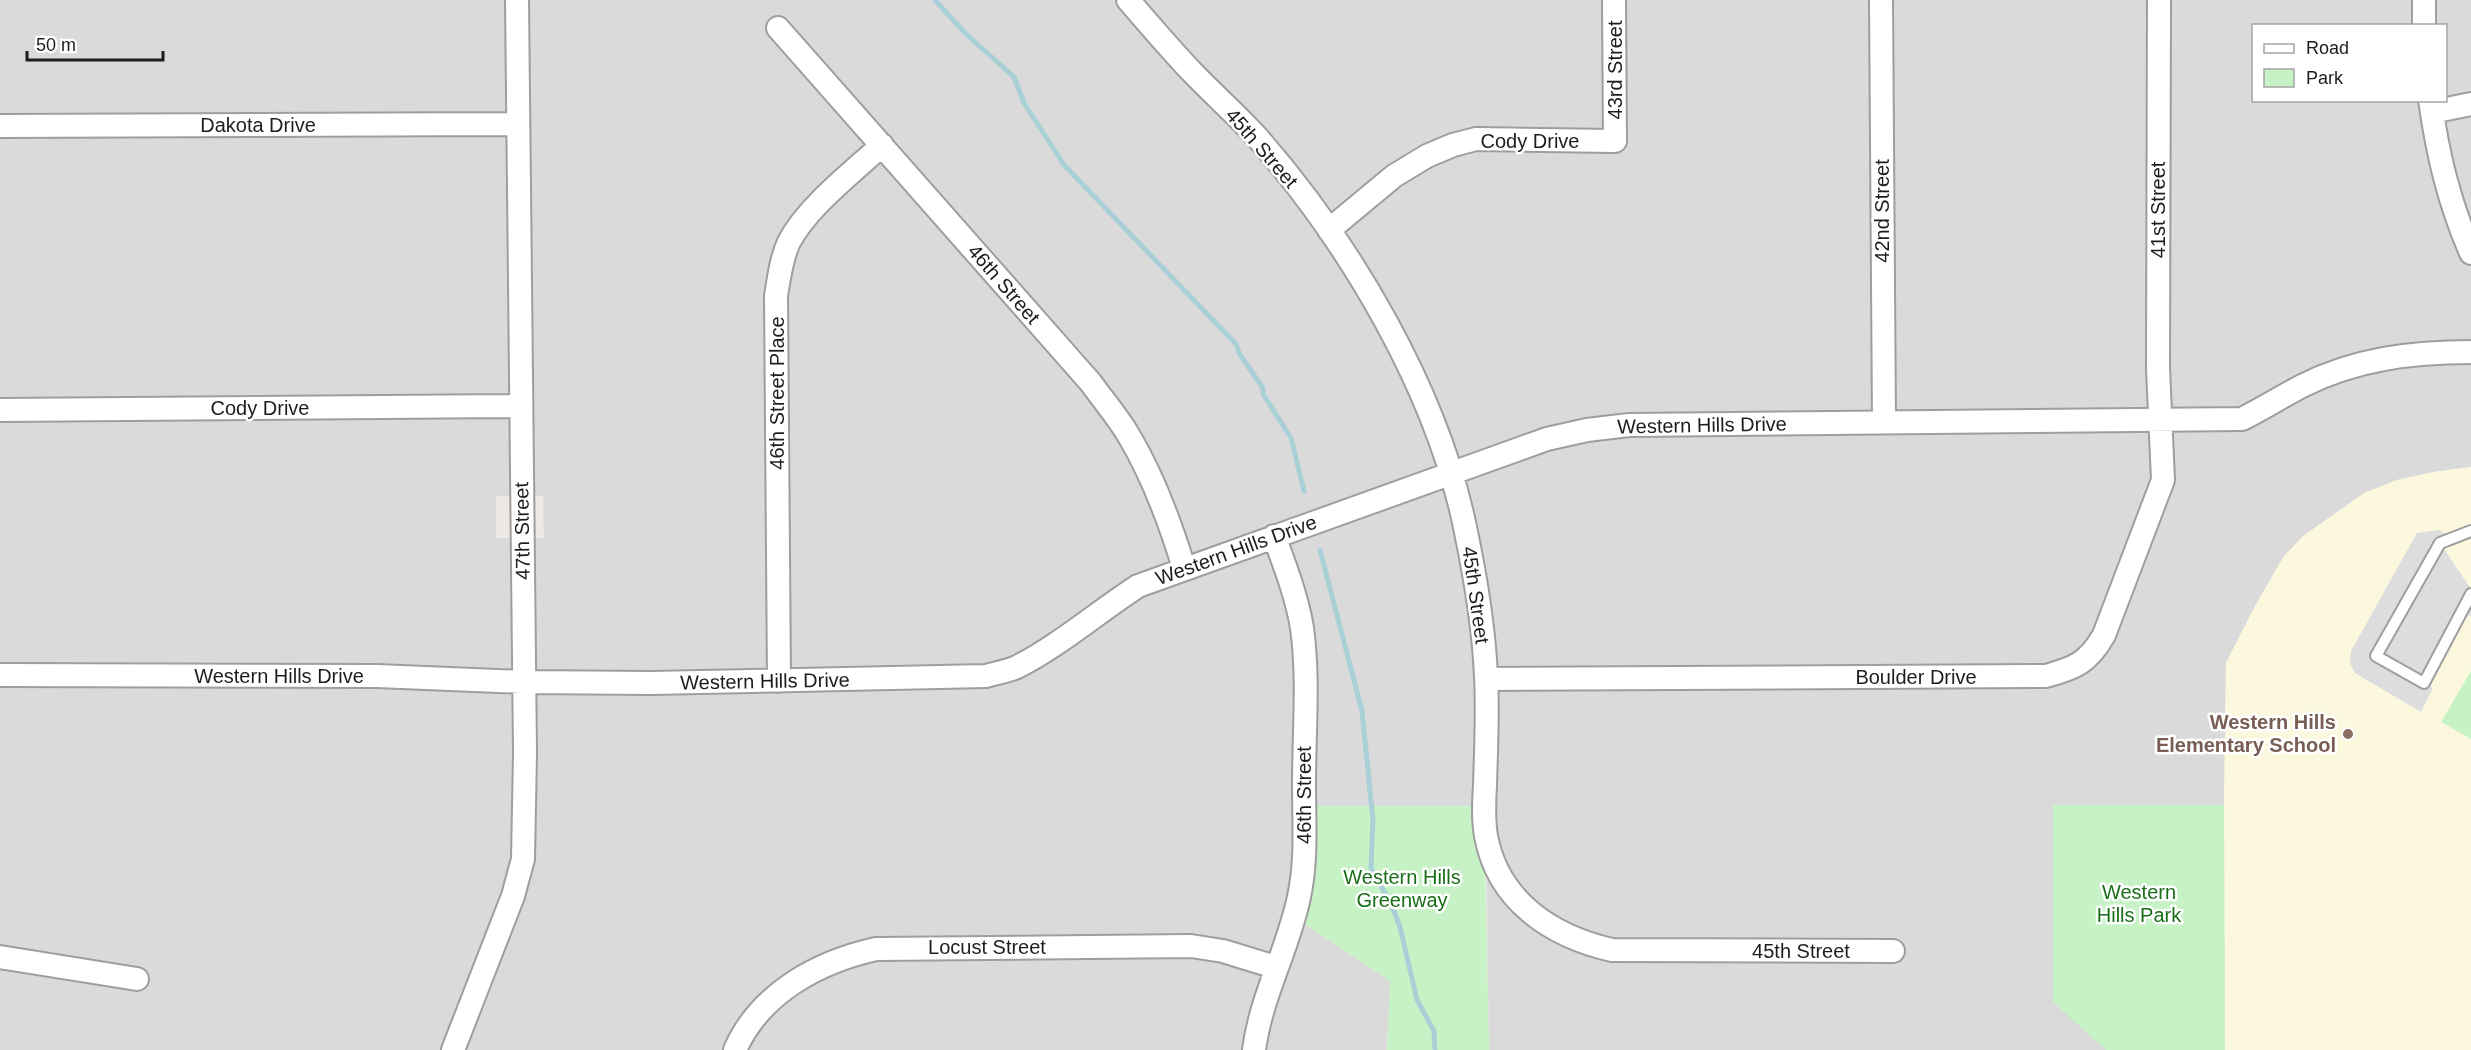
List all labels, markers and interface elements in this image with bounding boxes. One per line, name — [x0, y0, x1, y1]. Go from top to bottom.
street label: 43rd Street — [1604, 20, 1626, 119]
scale bar — [27, 24, 164, 62]
legend — [2252, 24, 2447, 102]
text: 50 m — [36, 35, 76, 55]
text: Road — [2306, 38, 2349, 58]
text: Park — [2306, 68, 2344, 88]
street label: 45th Street — [1222, 104, 1303, 192]
street label: Dakota Drive — [200, 114, 316, 136]
street label: Cody Drive — [1481, 130, 1579, 152]
street label: 42nd Street — [1871, 159, 1893, 263]
street label: 41st Street — [2147, 161, 2169, 258]
street label: 46th Street — [964, 240, 1045, 328]
street label: 46th Street Place — [766, 316, 788, 470]
street label: Cody Drive — [211, 397, 309, 419]
street label: Western Hills Drive — [1617, 413, 1787, 437]
street label: 47th Street — [510, 481, 534, 580]
street label: Western Hills Drive — [1153, 511, 1319, 589]
street label: 45th Street — [1458, 545, 1494, 645]
street label: Western Hills Drive — [194, 665, 364, 687]
street label: Boulder Drive — [1855, 666, 1977, 688]
street label: Western Hills Drive — [680, 669, 850, 693]
place label: Western Hills Elementary School — [2156, 711, 2336, 756]
marker: Western Hills Elementary School — [2341, 727, 2355, 741]
street label: 46th Street — [1293, 746, 1315, 844]
park label: Western Hills Greenway — [1343, 866, 1461, 911]
park label: Western Hills Park — [2097, 881, 2182, 926]
street label: Locust Street — [928, 936, 1046, 958]
street label: 45th Street — [1752, 940, 1850, 962]

